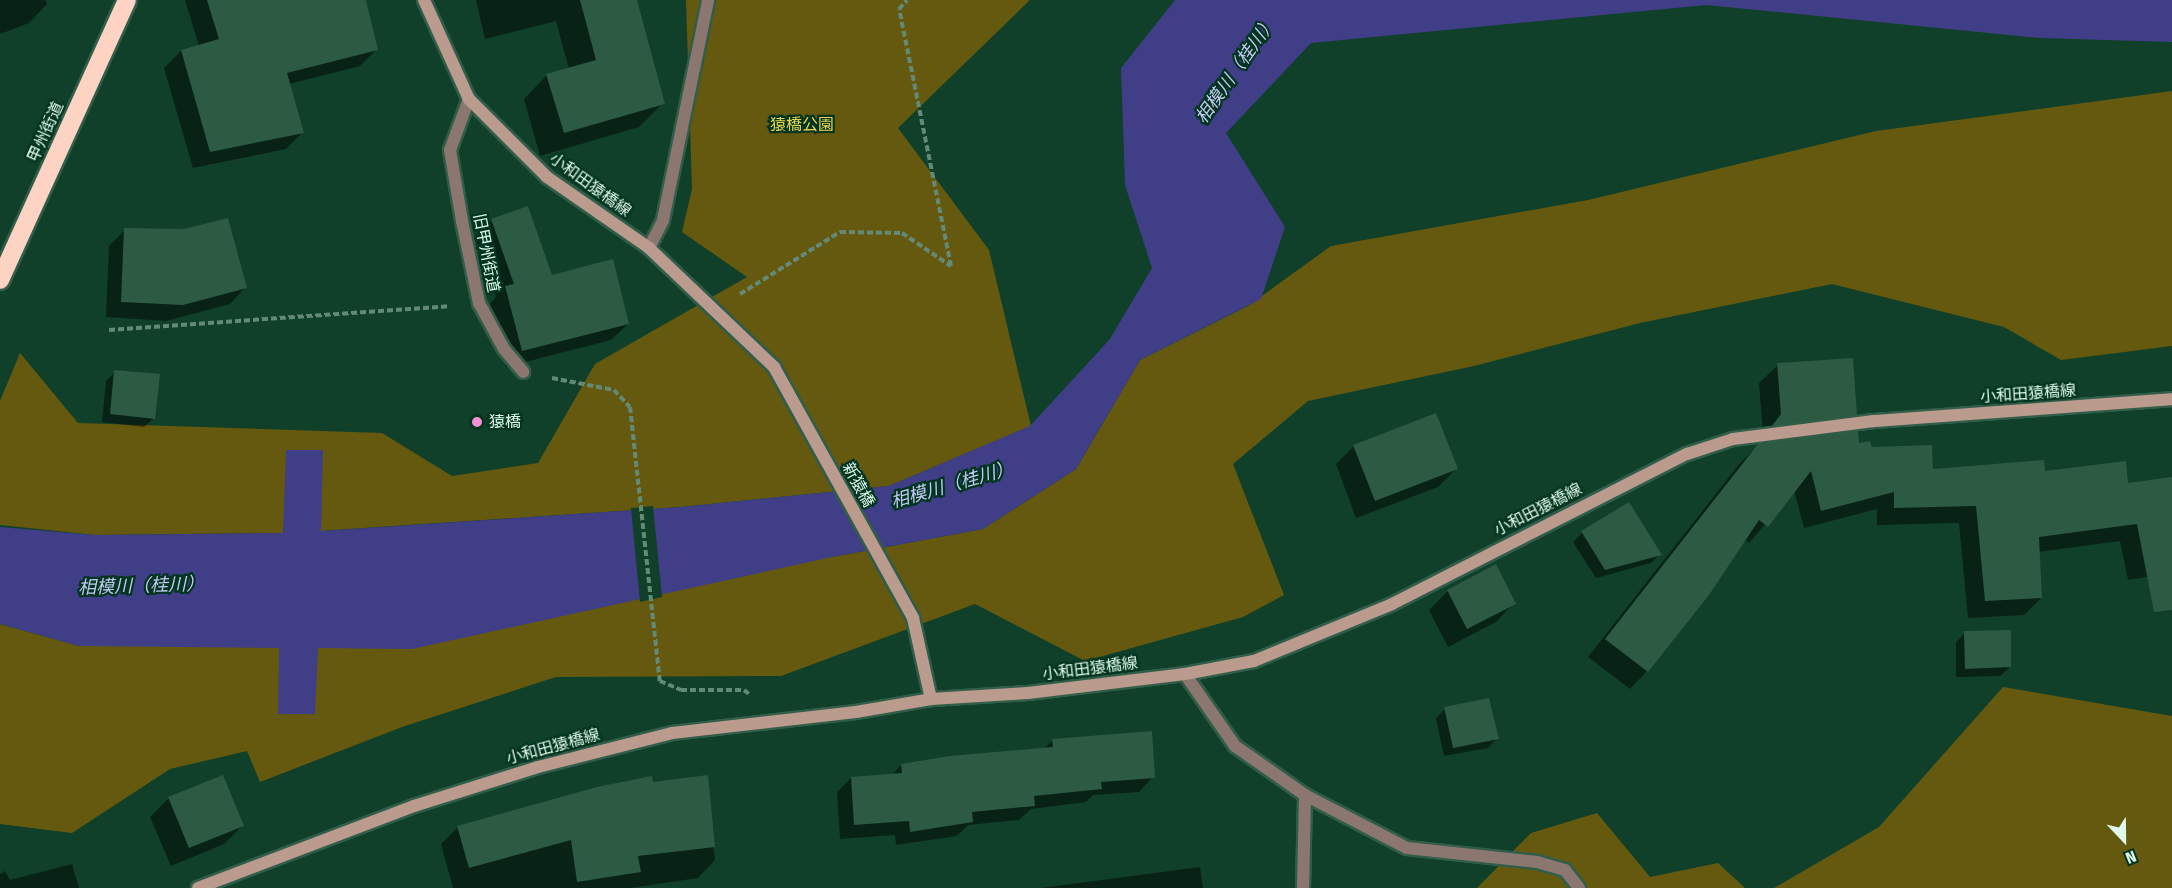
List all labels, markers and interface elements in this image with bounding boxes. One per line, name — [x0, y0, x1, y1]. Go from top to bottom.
water label: 相模川（桂川） — [1191, 12, 1281, 128]
street label: 甲州街道 — [24, 99, 68, 165]
park label: 猿橋公園 — [770, 115, 834, 135]
street label: 小和田猿橋線 — [546, 149, 634, 221]
street label: 旧甲州街道 — [469, 212, 503, 294]
street label: 小和田猿橋線 — [1979, 381, 2077, 407]
place label: 猿橋 — [489, 412, 521, 432]
marker: 猿橋 — [470, 415, 484, 429]
water label: 相模川（桂川） — [888, 457, 1016, 513]
street label: 新猿橋 — [838, 459, 878, 511]
street label: 小和田猿橋線 — [1491, 480, 1585, 540]
water label: 相模川（桂川） — [78, 573, 204, 599]
street label: 小和田猿橋線 — [1041, 654, 1139, 684]
street label: 小和田猿橋線 — [504, 725, 602, 769]
north arrow — [2094, 810, 2154, 870]
text: N — [2123, 847, 2139, 868]

